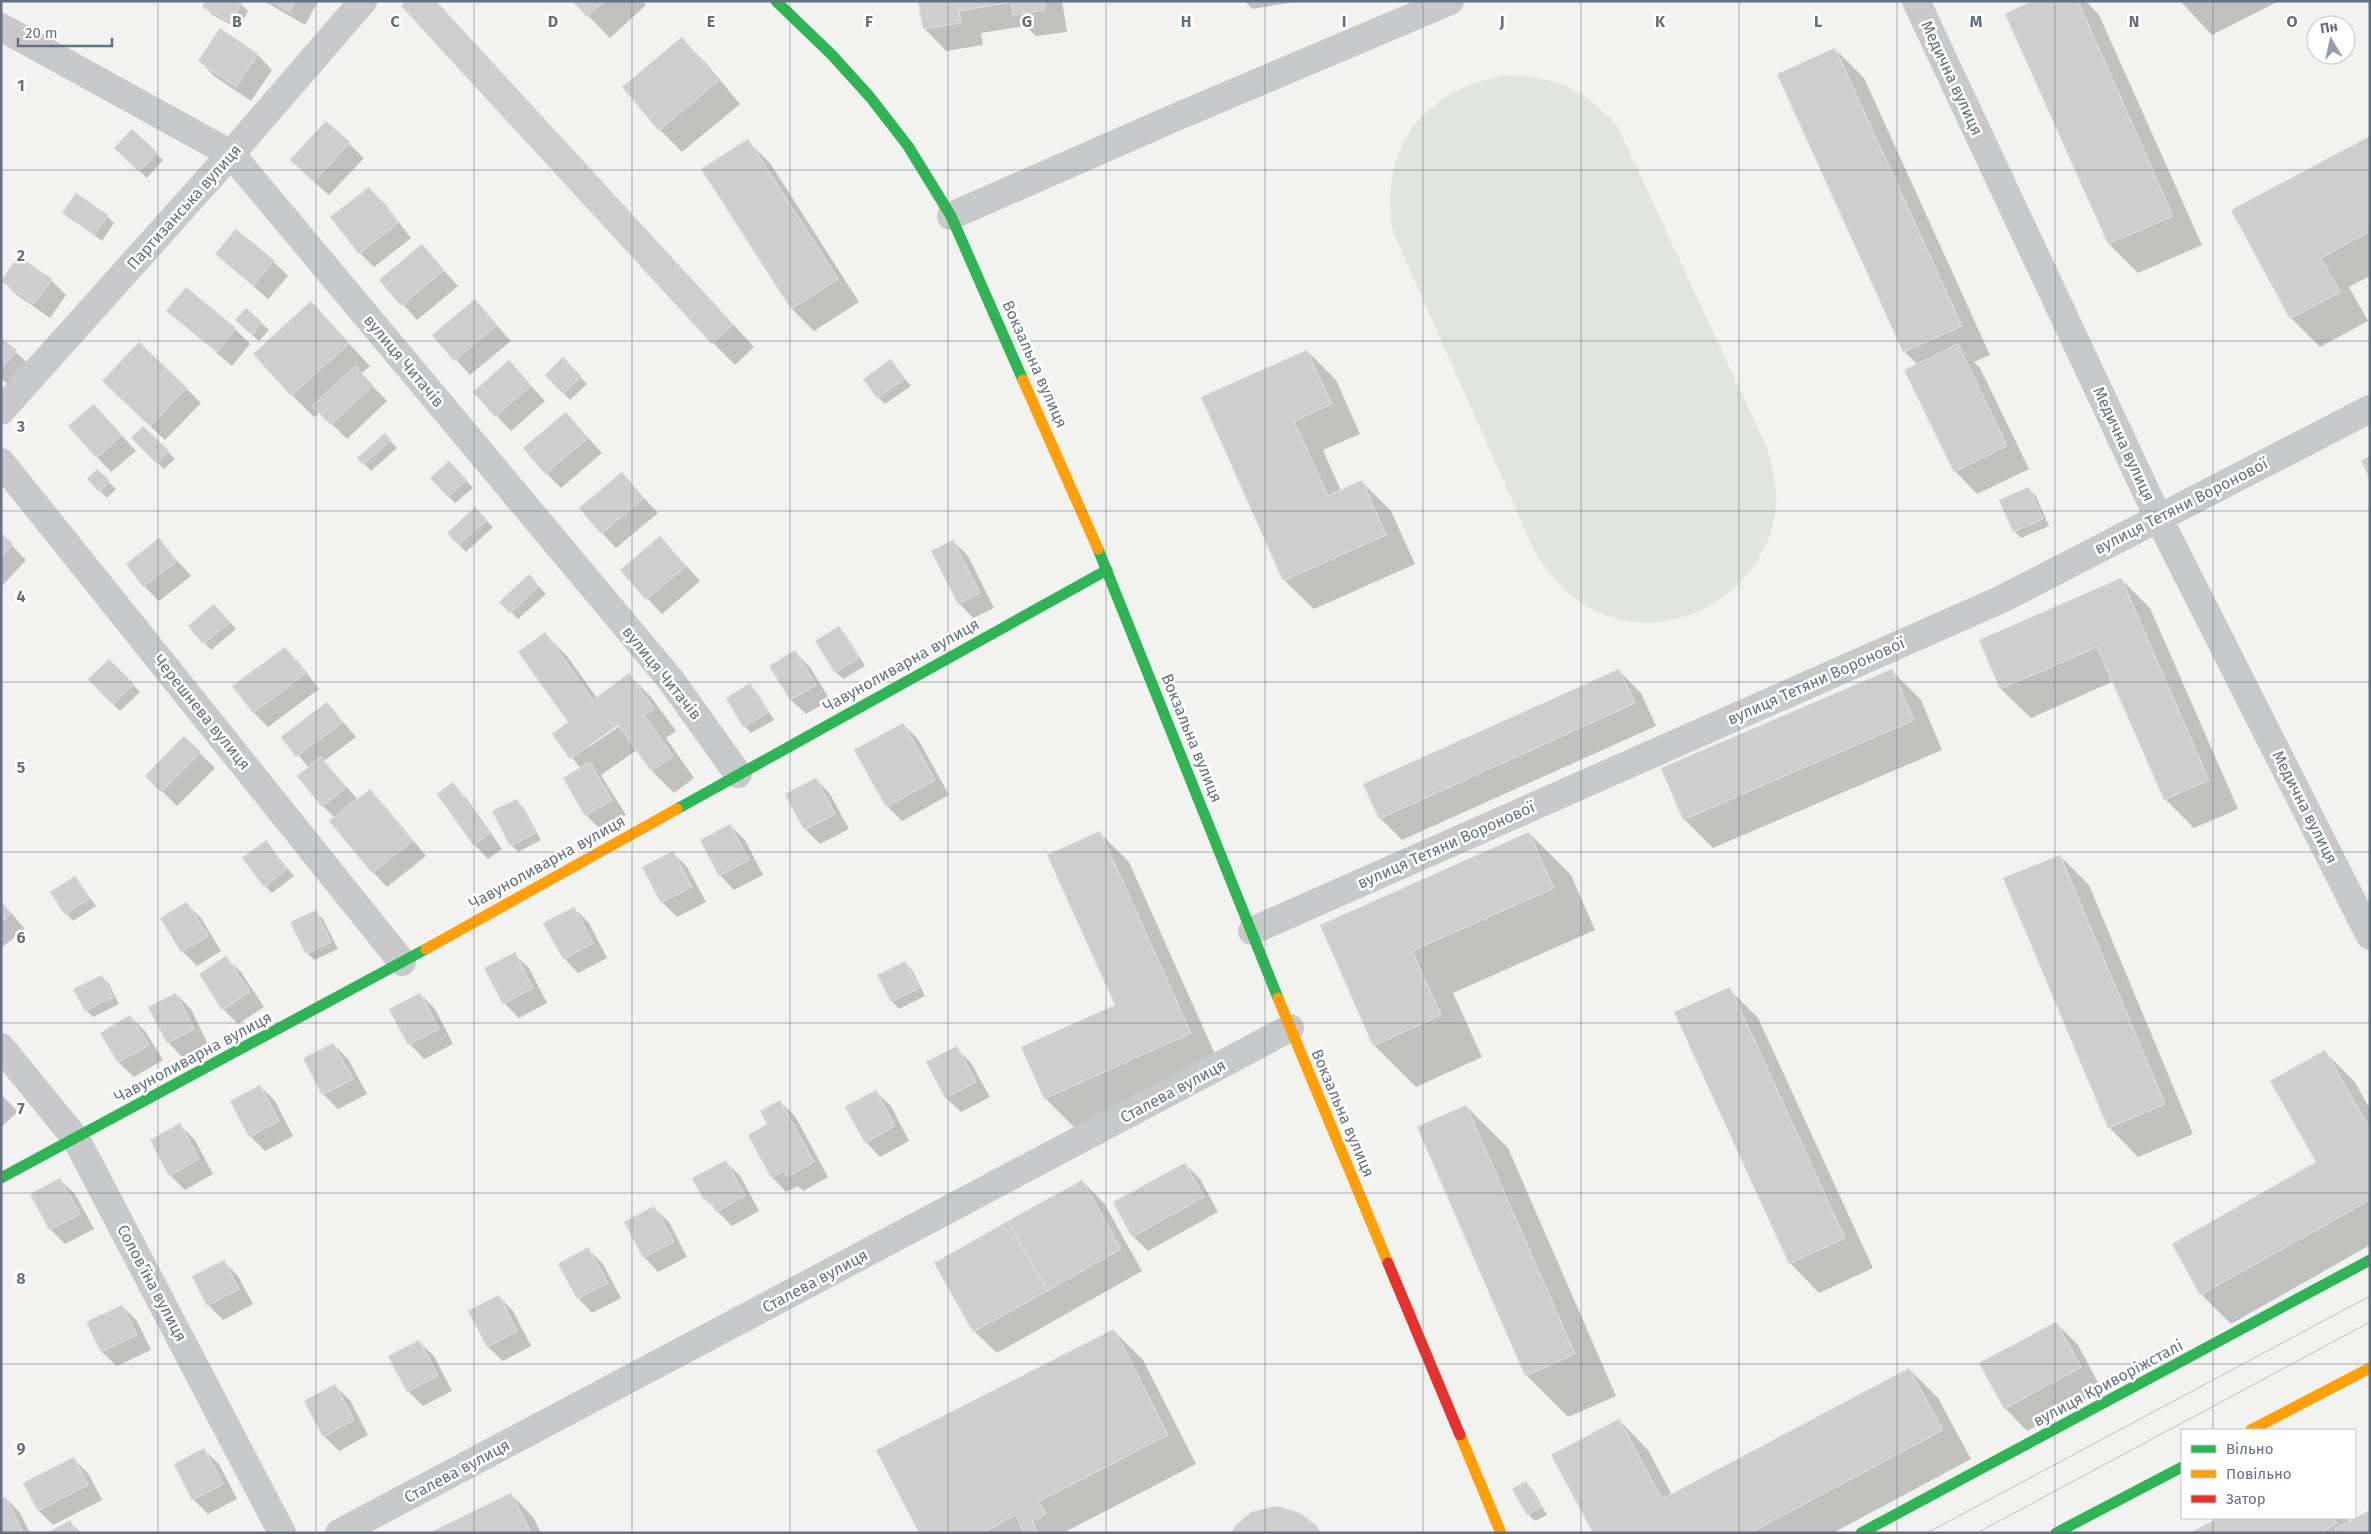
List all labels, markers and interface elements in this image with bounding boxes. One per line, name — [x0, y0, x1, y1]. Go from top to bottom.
text: B — [232, 12, 242, 31]
text: C — [390, 12, 400, 31]
text: D — [548, 12, 558, 31]
text: E — [707, 12, 715, 31]
text: F — [865, 12, 873, 31]
text: G — [1022, 12, 1032, 31]
text: H — [1181, 12, 1191, 31]
text: I — [1342, 12, 1346, 31]
text: J — [1498, 12, 1505, 31]
text: K — [1655, 12, 1666, 31]
text: L — [1814, 12, 1822, 31]
text: M — [1970, 12, 1983, 31]
text: N — [2129, 12, 2139, 31]
text: O — [2286, 12, 2298, 31]
scale bar — [18, 15, 111, 47]
north arrow — [2306, 15, 2356, 65]
street label: Медична вулиця — [1917, 18, 1987, 138]
text: Пн — [2319, 18, 2339, 37]
text: 20 m — [25, 24, 58, 42]
text: 1 — [17, 76, 25, 95]
street label: Партизанська вулиця — [123, 141, 245, 273]
text: 2 — [17, 246, 25, 265]
street label: Вокзальна вулиця — [998, 297, 1072, 431]
street label: вулиця Читачів — [360, 311, 448, 411]
street label: Медична вулиця — [2089, 384, 2159, 504]
text: 3 — [16, 417, 25, 436]
street label: вулиця Тетяни Воронової — [2091, 454, 2271, 558]
text: 4 — [16, 587, 26, 606]
street label: Чавуноливарна вулиця — [820, 614, 982, 716]
street label: вулиця Читачів — [619, 622, 705, 724]
street label: вулиця Тетяни Воронової — [1724, 633, 1908, 729]
street label: Черешнева вулиця — [150, 650, 254, 774]
street label: Вокзальна вулиця — [1157, 671, 1227, 805]
street label: Медична вулиця — [2268, 747, 2342, 867]
text: 5 — [17, 758, 26, 777]
street label: вулиця Тетяни Воронової — [1354, 797, 1538, 893]
street label: Чавуноливарна вулиця — [466, 811, 628, 913]
text: 6 — [16, 928, 26, 947]
street label: Чавуноливарна вулиця — [111, 1007, 275, 1107]
street label: Вокзальна вулиця — [1307, 1046, 1379, 1180]
street label: Сталева вулиця — [1117, 1055, 1229, 1127]
text: 7 — [17, 1099, 25, 1118]
street label: Соловʼїна вулиця — [113, 1221, 191, 1345]
street label: Сталева вулиця — [759, 1245, 871, 1317]
text: 8 — [16, 1269, 26, 1288]
street label: вулиця Криворіжсталі — [2030, 1336, 2186, 1430]
legend — [2181, 1429, 2356, 1519]
street label: Сталева вулиця — [401, 1435, 513, 1507]
text: 9 — [17, 1439, 26, 1458]
text: Вільно — [2226, 1440, 2273, 1458]
text: Повільно — [2226, 1465, 2292, 1483]
text: Затор — [2226, 1490, 2266, 1508]

